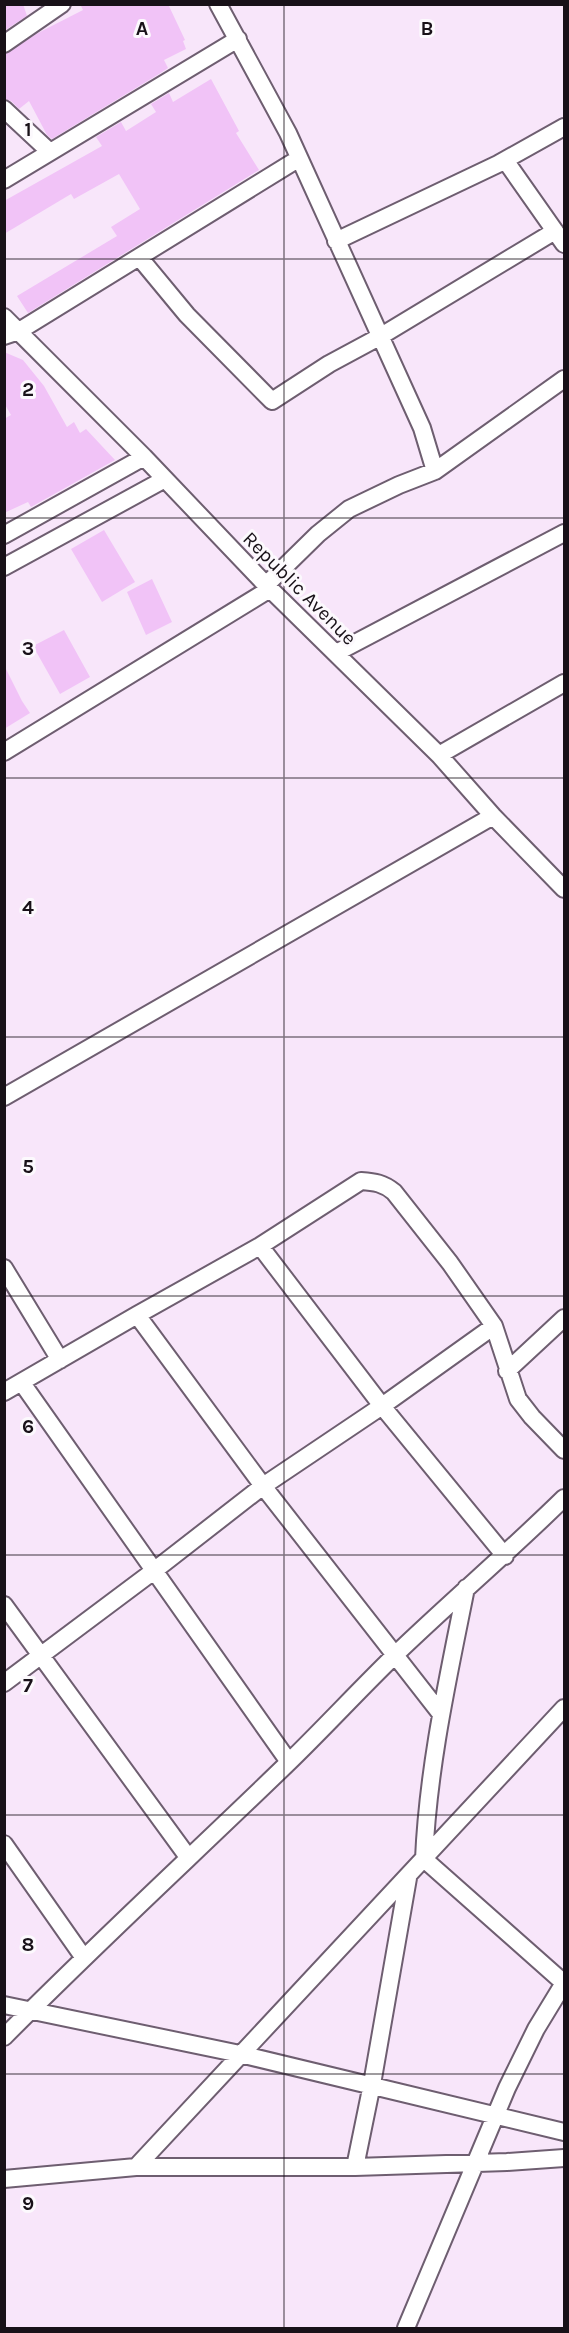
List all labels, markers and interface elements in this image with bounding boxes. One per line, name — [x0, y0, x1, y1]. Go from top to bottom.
text: A — [136, 17, 149, 40]
text: B — [421, 17, 433, 40]
text: 1 — [24, 118, 32, 141]
text: 2 — [22, 378, 34, 401]
street label: Republic Avenue — [238, 527, 361, 650]
text: 3 — [22, 637, 34, 660]
text: 4 — [22, 896, 34, 919]
text: 5 — [22, 1155, 34, 1178]
text: 6 — [22, 1415, 34, 1438]
text: 7 — [23, 1674, 33, 1697]
text: 8 — [22, 1933, 34, 1956]
text: 9 — [22, 2192, 34, 2215]

